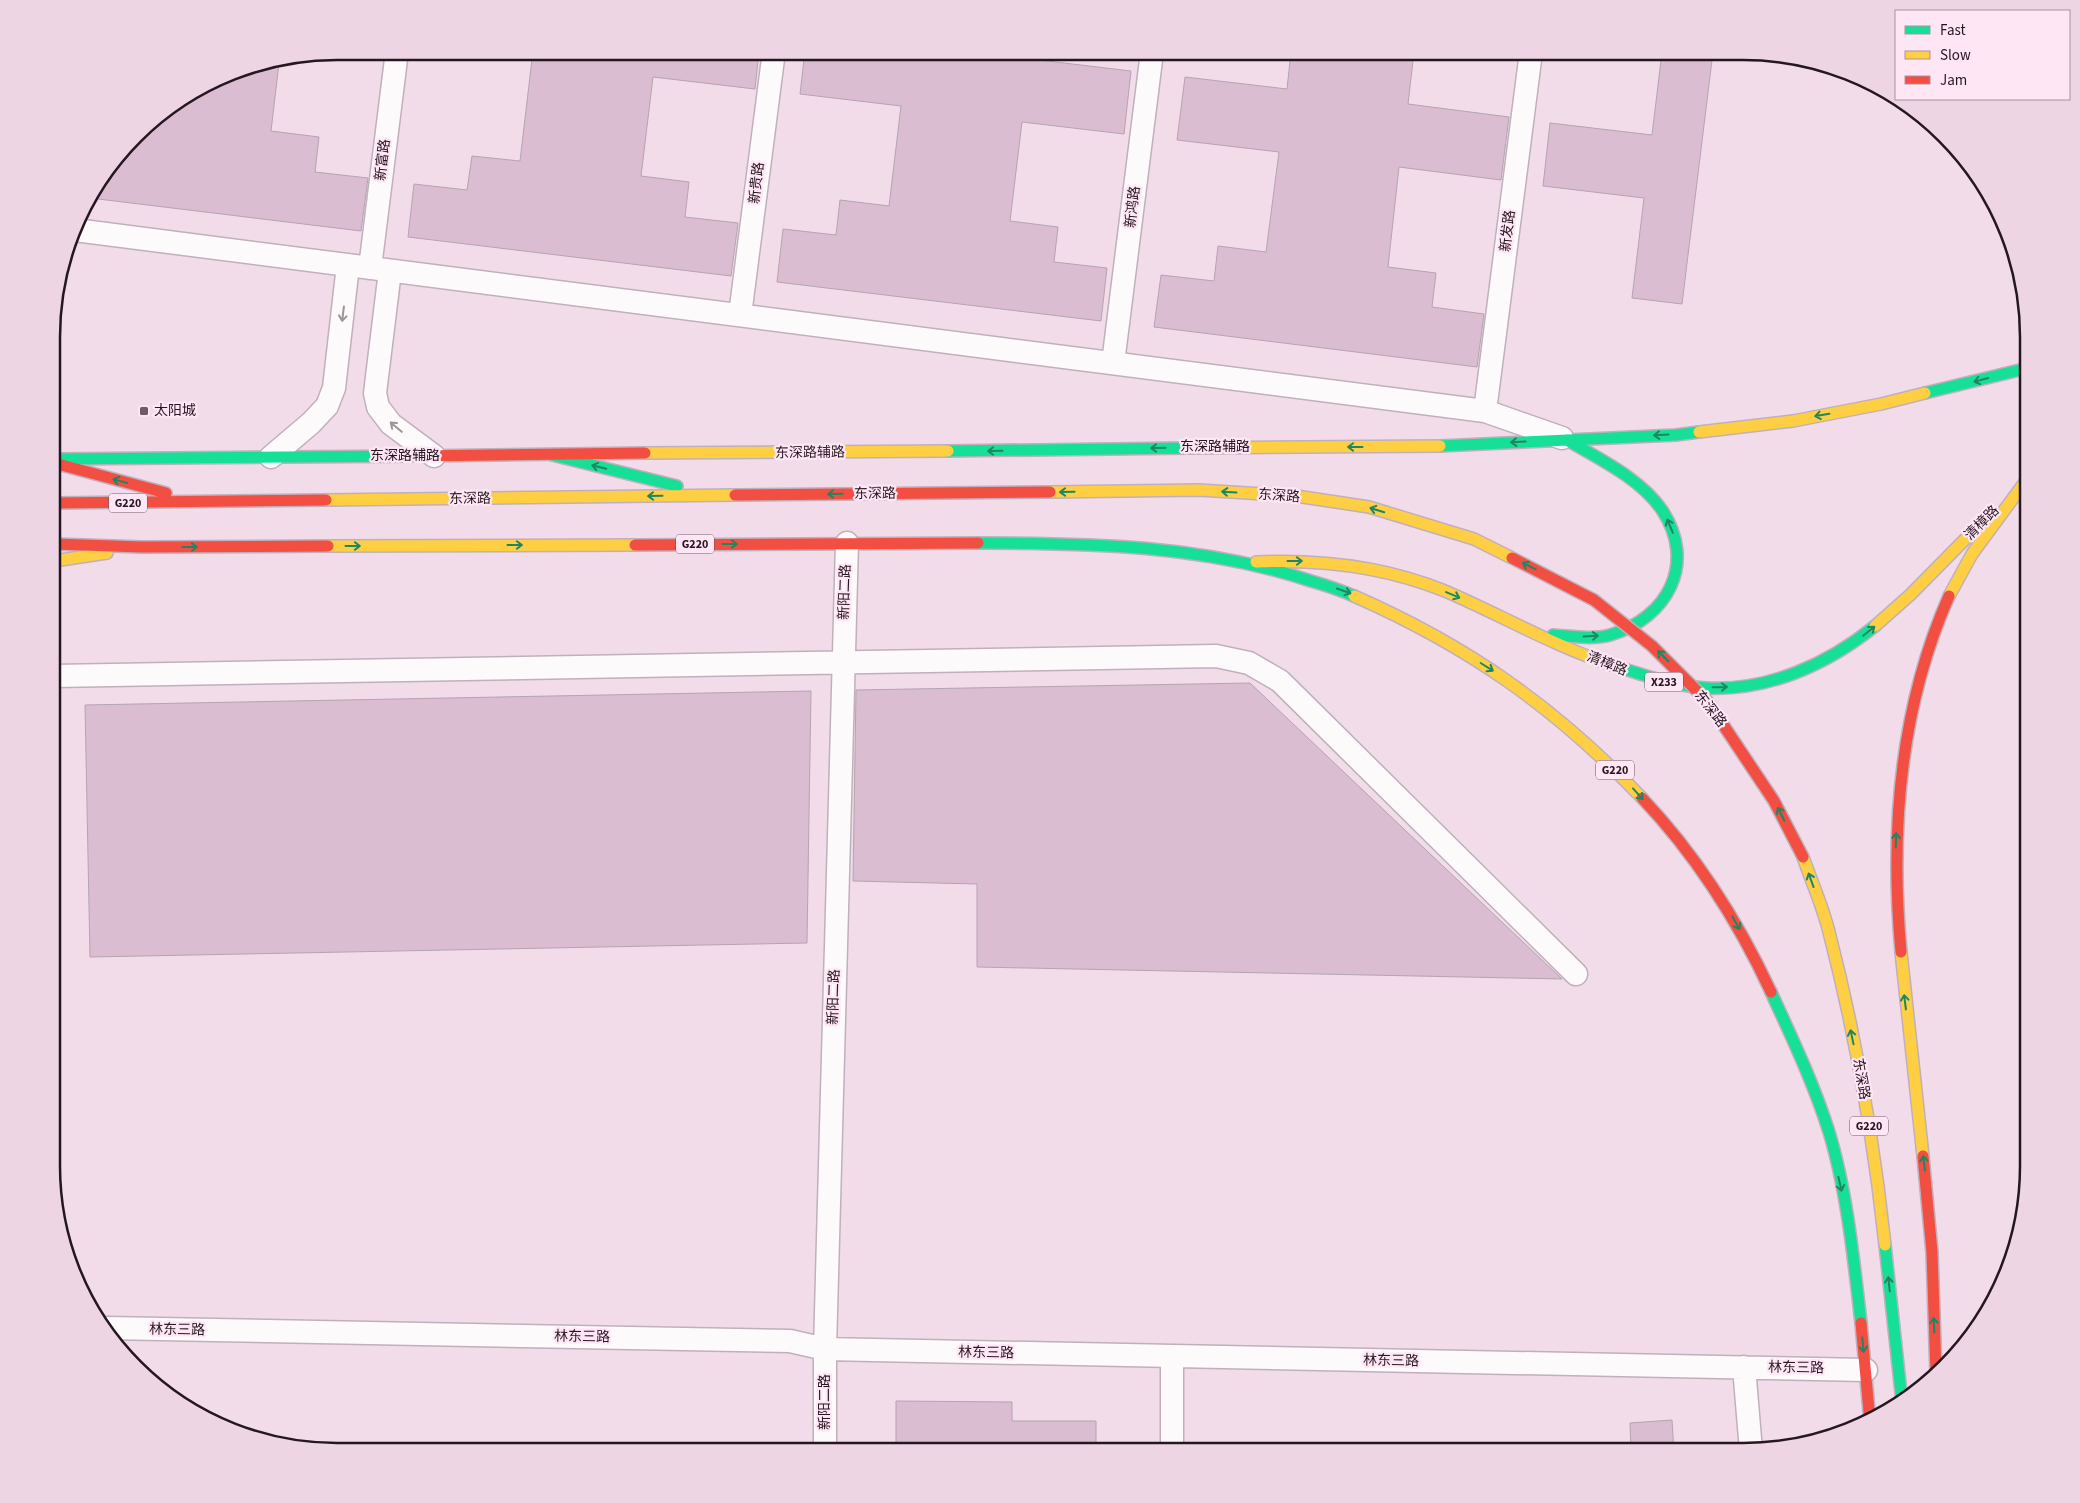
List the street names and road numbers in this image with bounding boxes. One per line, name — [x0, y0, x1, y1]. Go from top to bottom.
street label: 新富路 — [371, 138, 395, 182]
street label: 新贵路 — [745, 161, 769, 205]
street label: 新鸿路 — [1121, 185, 1145, 229]
street label: 新发路 — [1496, 209, 1520, 253]
street label: 东深路辅路 — [1180, 437, 1250, 457]
street label: 东深路辅路 — [775, 442, 845, 464]
street label: 东深路辅路 — [370, 446, 440, 466]
street label: 东深路 — [854, 484, 896, 504]
street label: 东深路 — [1257, 485, 1301, 507]
street label: 东深路 — [449, 489, 491, 509]
road number: G220 — [109, 493, 147, 512]
street label: 清樟路 — [1960, 501, 2004, 545]
road number: G220 — [676, 534, 714, 554]
street label: 新阳二路 — [834, 564, 856, 620]
street label: 清樟路 — [1584, 647, 1630, 681]
road number: X233 — [1645, 672, 1683, 692]
street label: 东深路 — [1689, 686, 1731, 732]
road number: G220 — [1596, 760, 1634, 780]
street label: 新阳二路 — [823, 969, 845, 1025]
street label: 东深路 — [1848, 1057, 1874, 1101]
road number: G220 — [1850, 1116, 1888, 1136]
street label: 林东三路 — [149, 1320, 205, 1340]
street label: 林东三路 — [554, 1327, 610, 1347]
street label: 林东三路 — [958, 1343, 1014, 1363]
street label: 林东三路 — [1363, 1351, 1419, 1371]
street label: 林东三路 — [1768, 1358, 1824, 1378]
street label: 新阳二路 — [815, 1374, 835, 1430]

